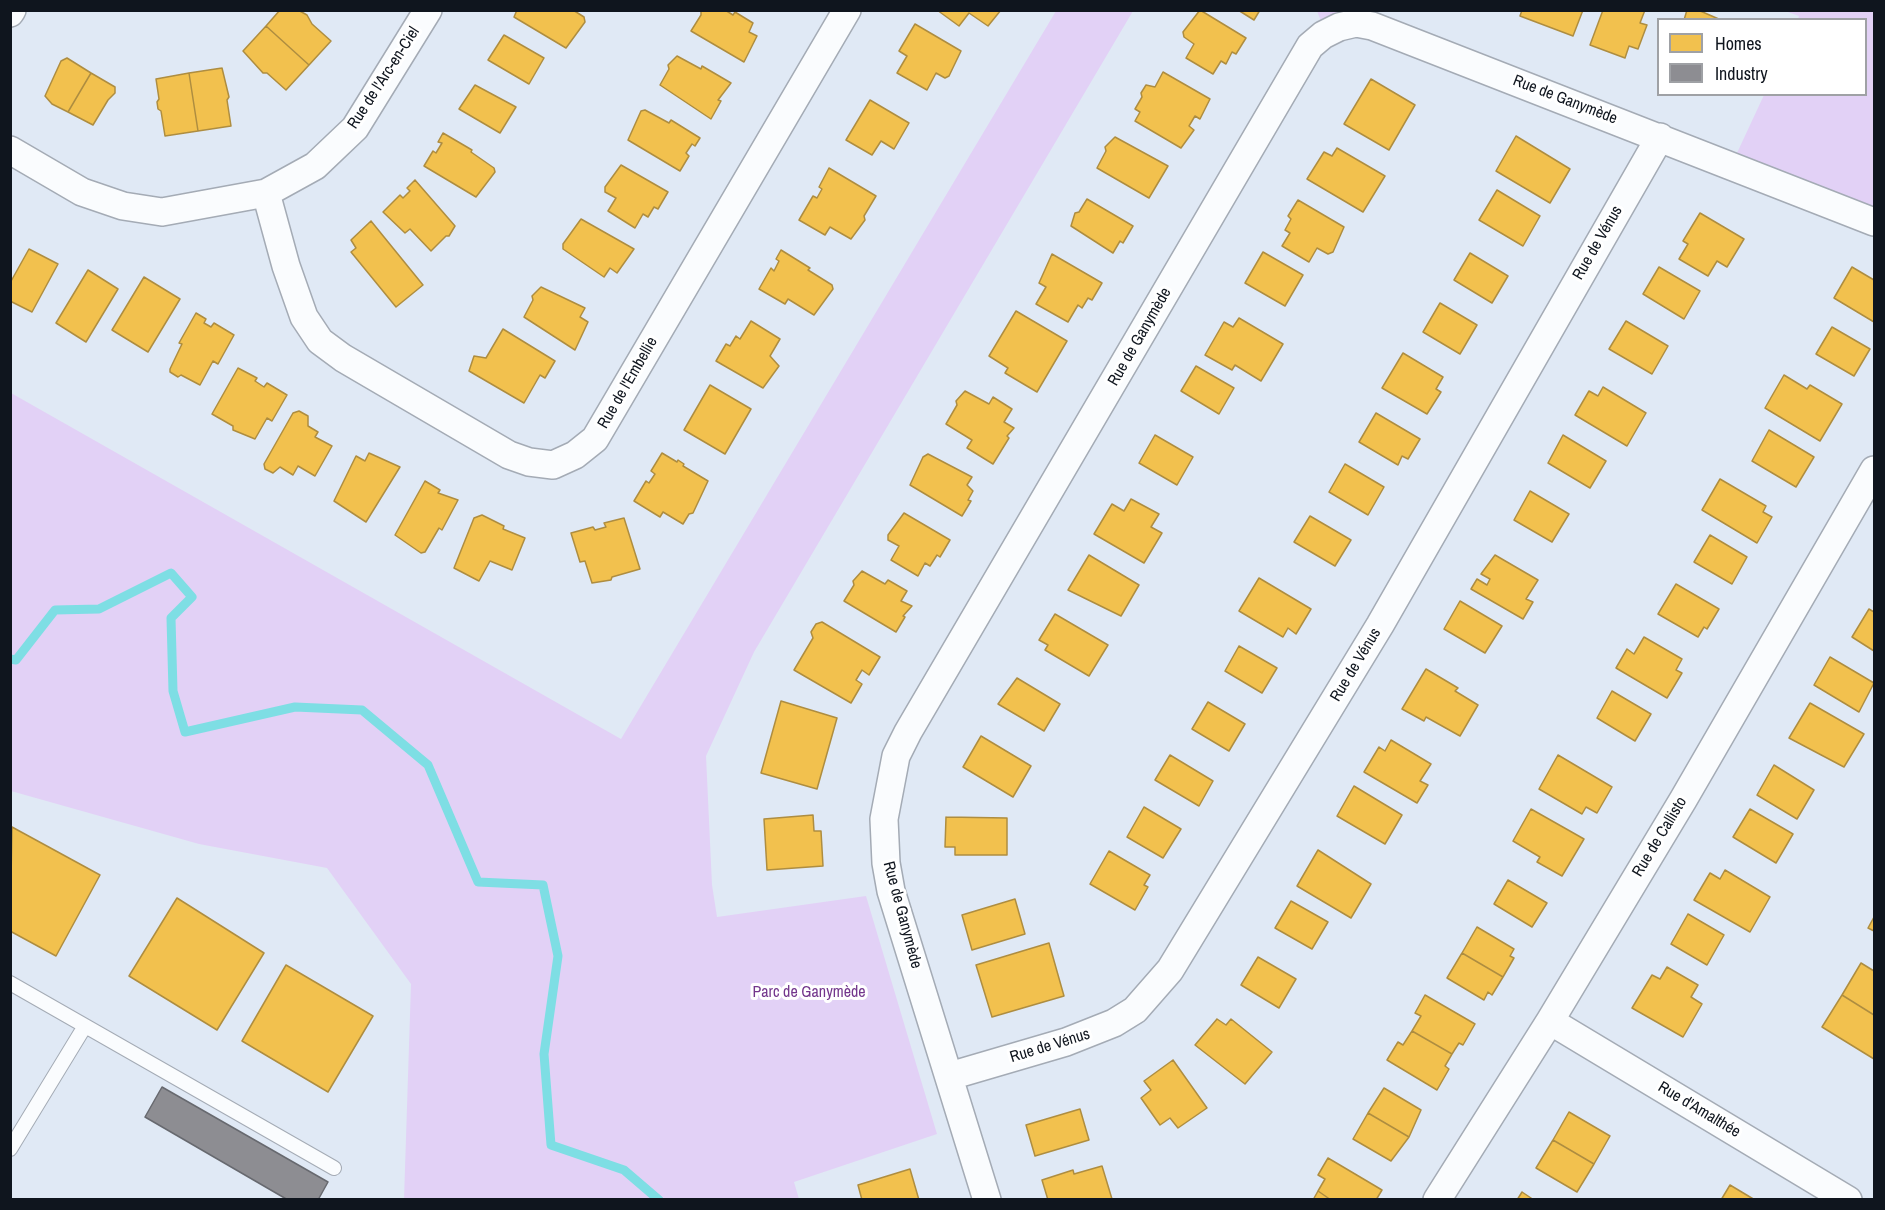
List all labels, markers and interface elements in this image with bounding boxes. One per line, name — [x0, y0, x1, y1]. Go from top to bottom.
legend — [1657, 18, 1867, 96]
street label: Rue de l'Arc-en-Ciel — [344, 23, 424, 133]
text: Homes — [1715, 31, 1762, 56]
text: Industry — [1715, 61, 1768, 86]
street label: Rue de Ganymède — [1510, 71, 1620, 129]
street label: Rue de Vénus — [1569, 203, 1627, 283]
street label: Rue de Ganymède — [1104, 285, 1176, 389]
street label: Rue de l'Embellie — [594, 334, 662, 432]
street label: Rue de Vénus — [1327, 625, 1385, 705]
street label: Rue de Callisto — [1629, 794, 1691, 880]
street label: Rue de Ganymède — [878, 859, 926, 971]
park label: Parc de Ganymède — [752, 983, 866, 1003]
street label: Rue de Vénus — [1008, 1025, 1092, 1067]
street label: Rue d'Amalthée — [1654, 1078, 1744, 1142]

